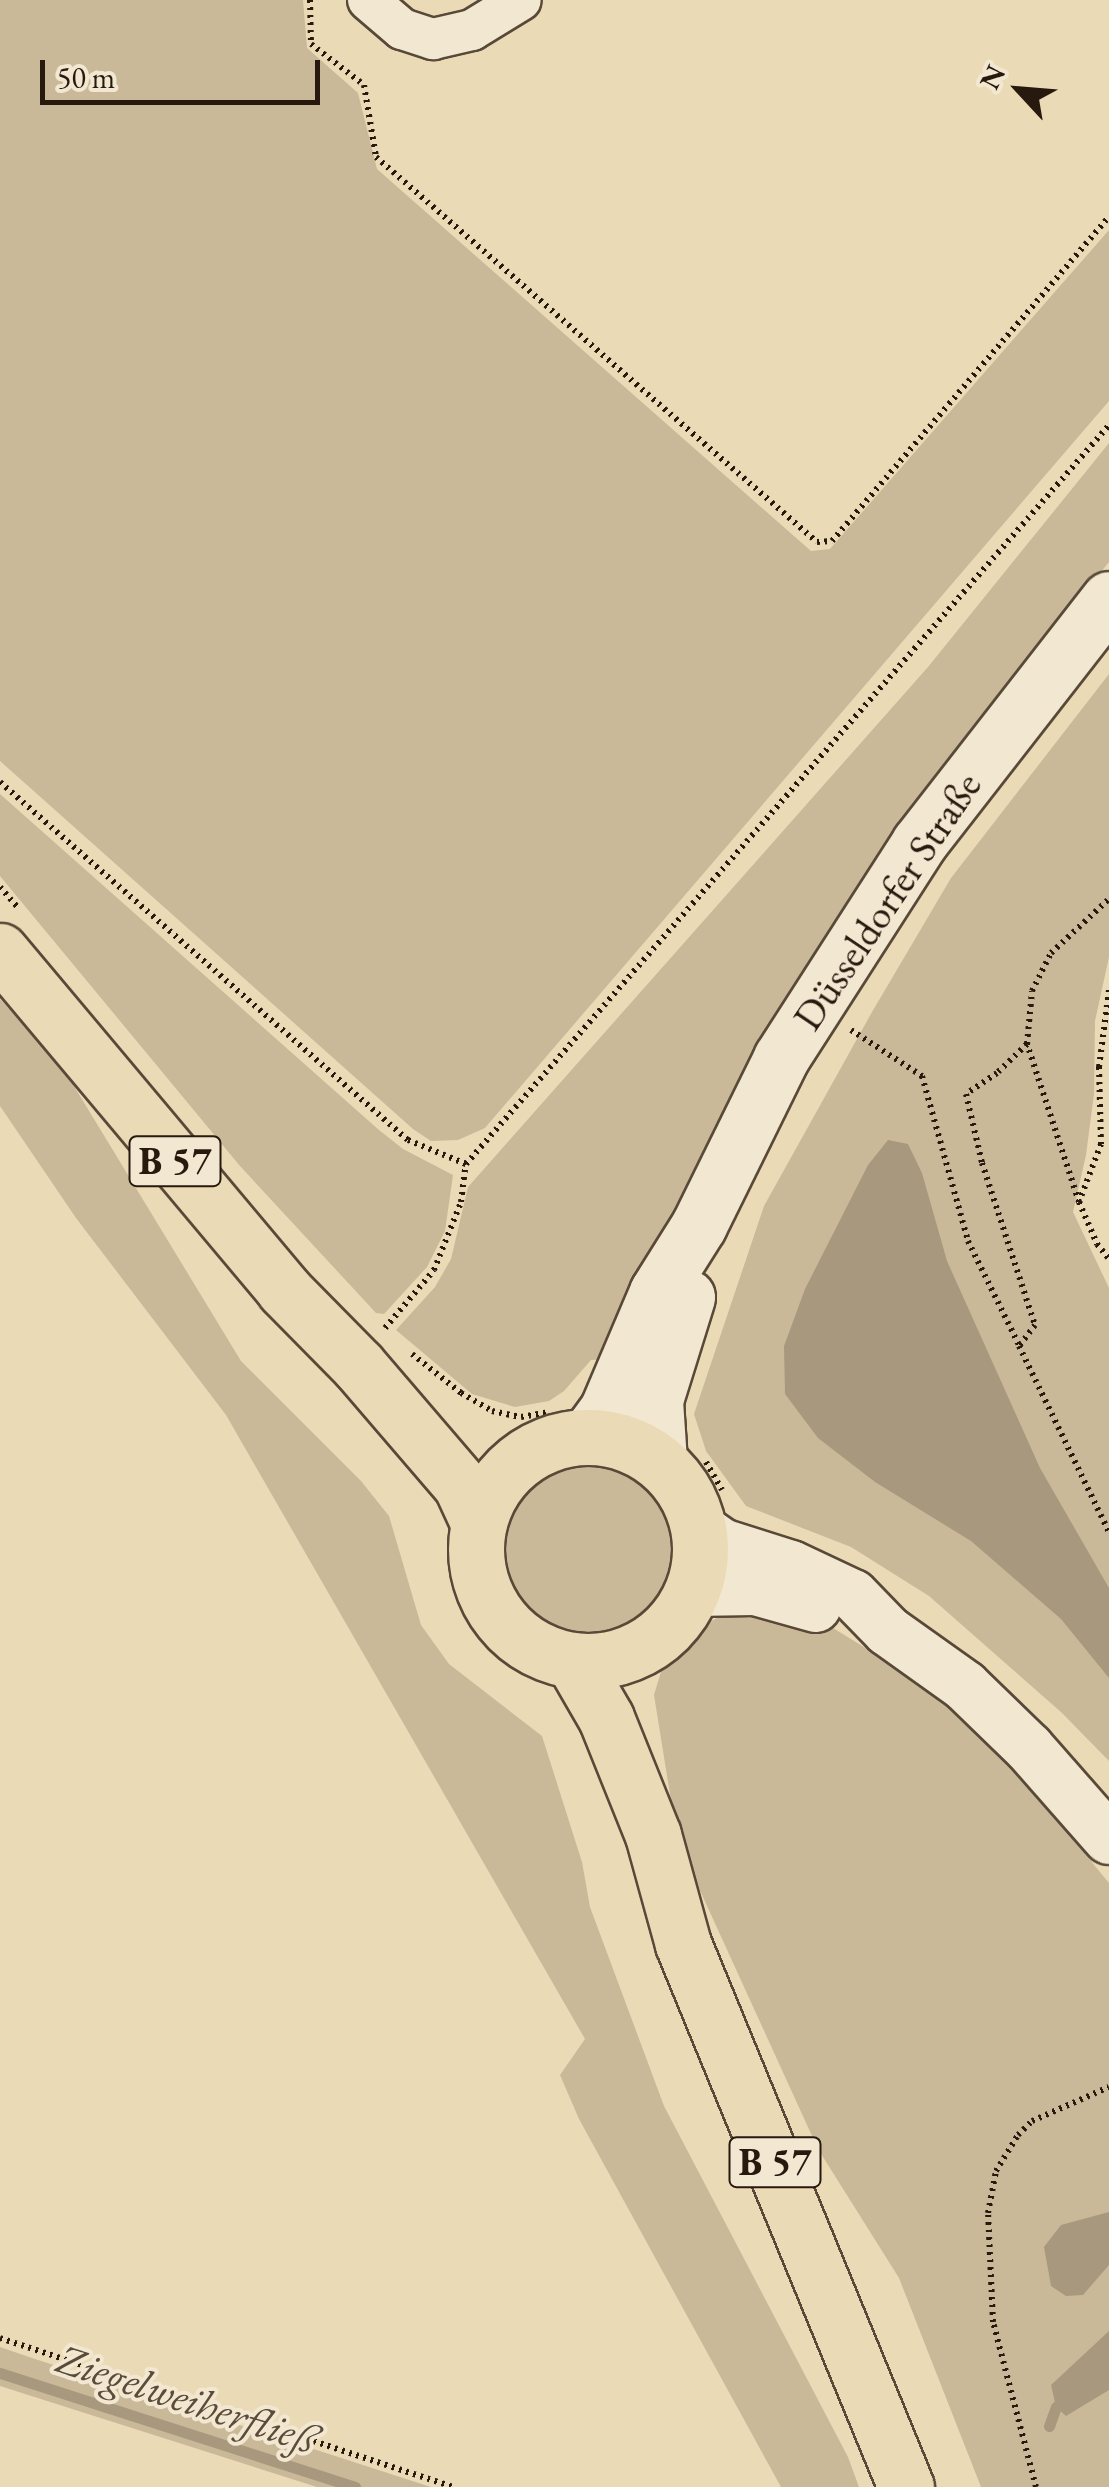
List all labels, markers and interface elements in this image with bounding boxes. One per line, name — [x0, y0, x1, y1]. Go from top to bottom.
scale bar — [45, 40, 325, 102]
north arrow — [969, 40, 1069, 140]
text: 50 m — [57, 58, 115, 97]
text: N — [971, 59, 1013, 95]
street label: Düsseldorfer Straße — [783, 763, 991, 1039]
road number: B 57 — [128, 1128, 222, 1194]
road number: B 57 — [728, 2129, 822, 2195]
water label: Ziegelweiherfließ — [51, 2333, 323, 2465]

